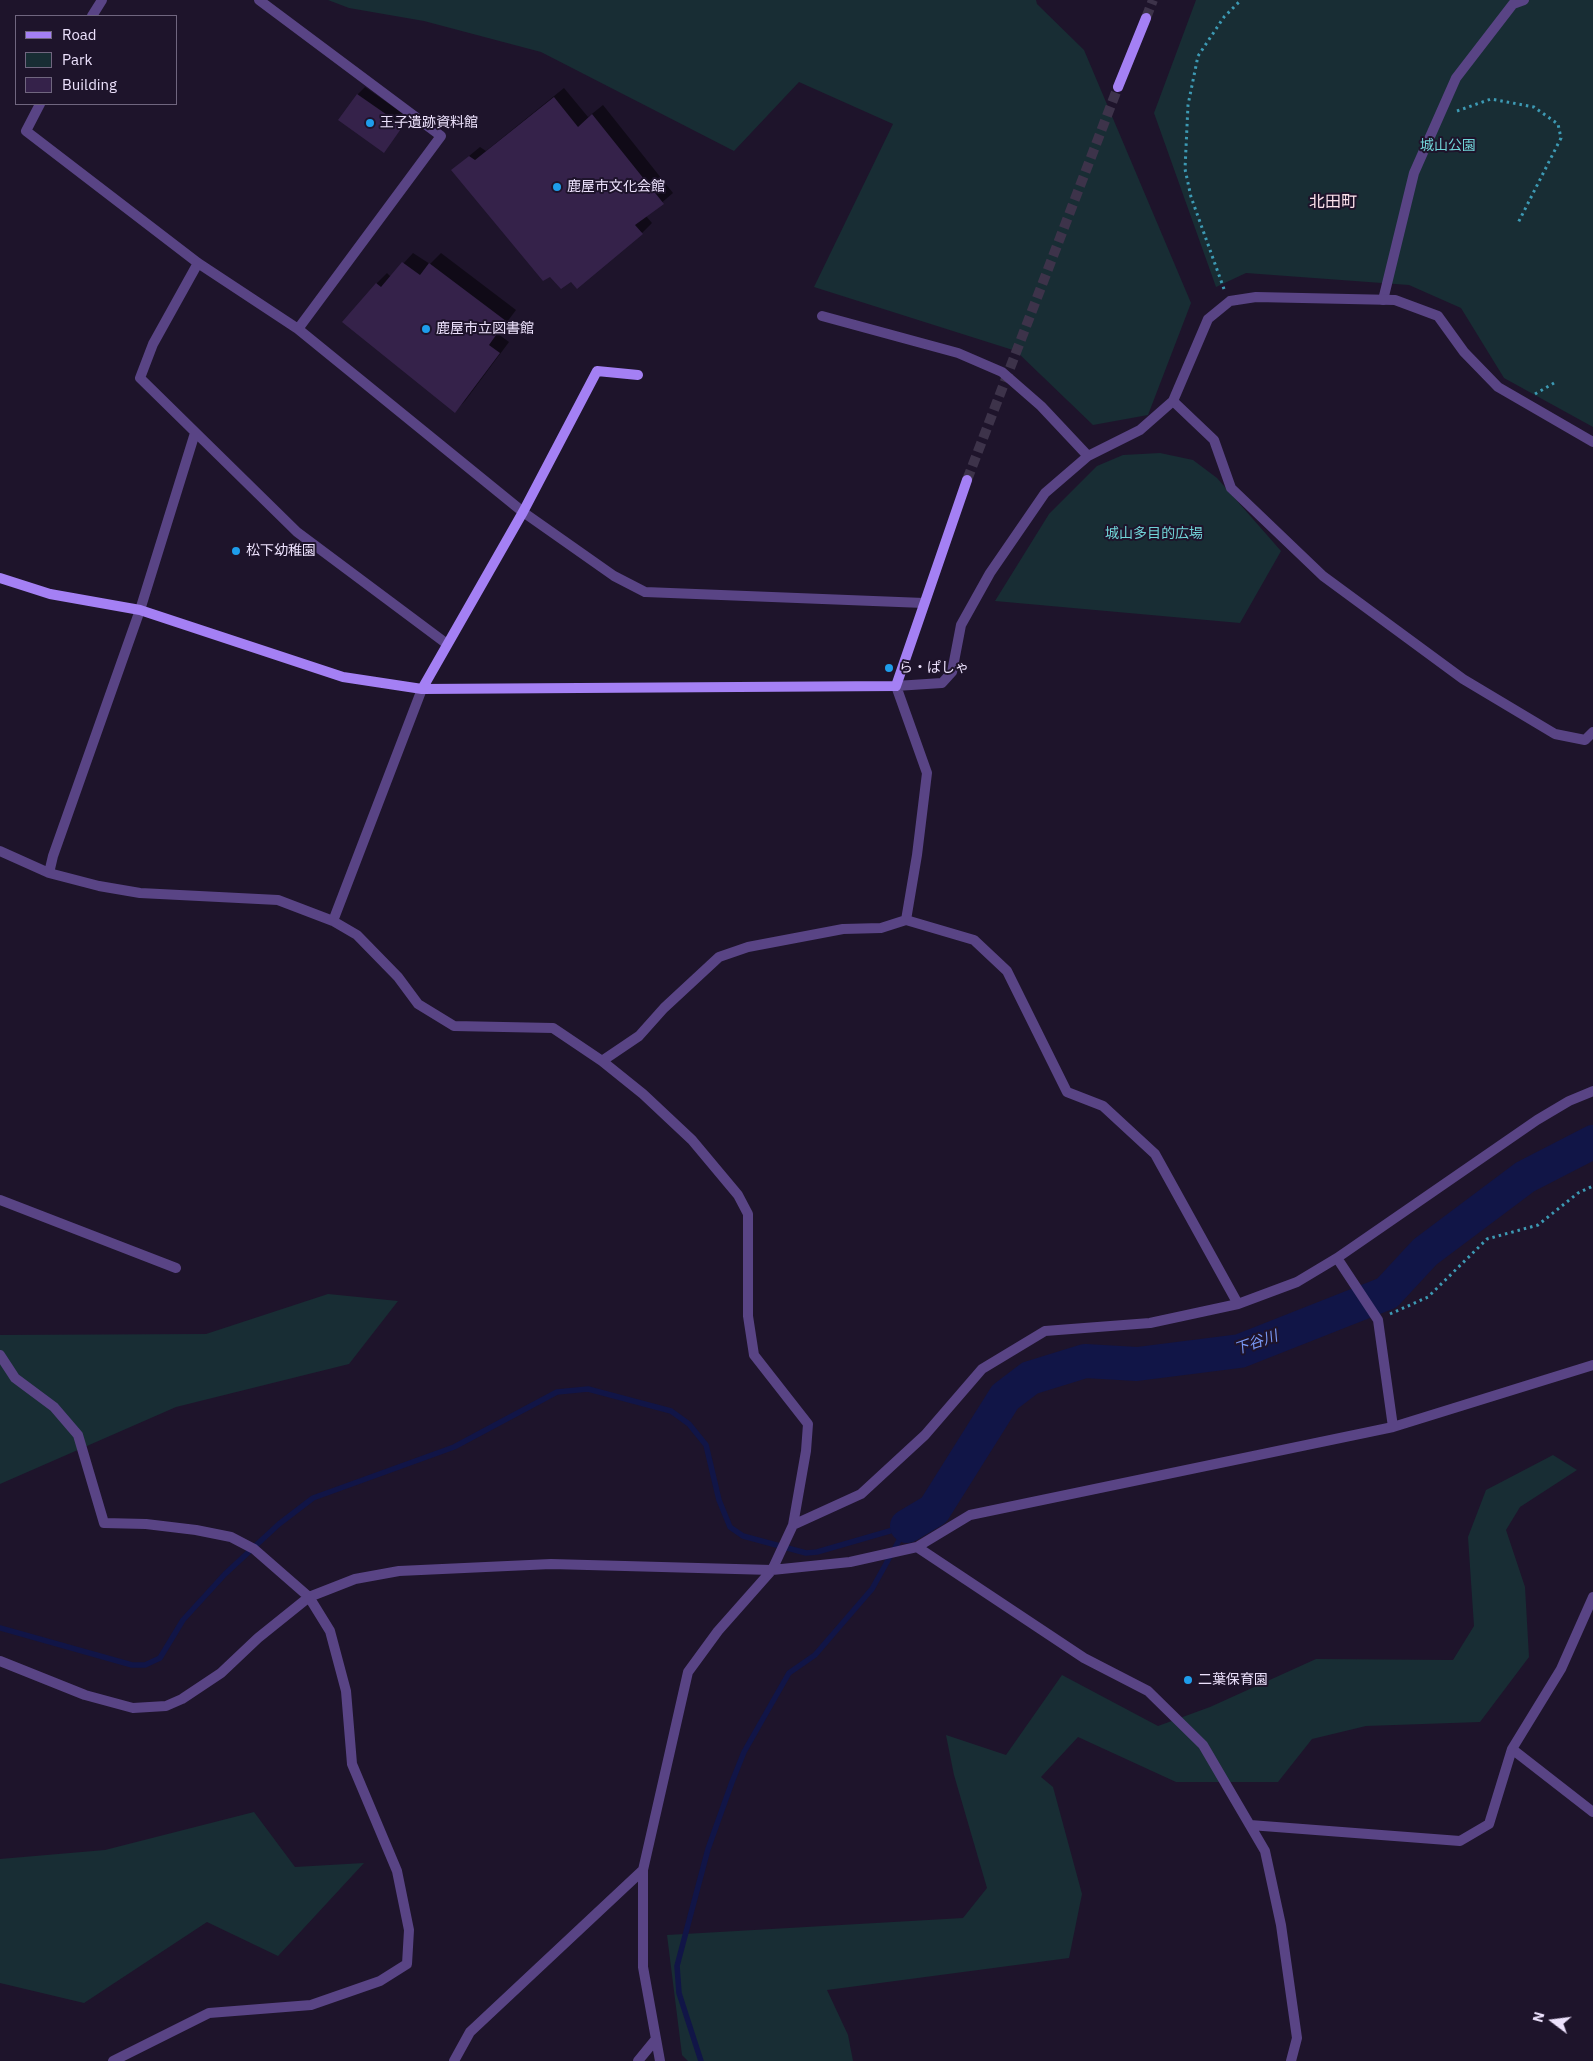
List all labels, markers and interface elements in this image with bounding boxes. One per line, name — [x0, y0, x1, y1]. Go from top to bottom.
legend — [15, 15, 178, 105]
text: Road — [62, 25, 97, 44]
text: Park — [62, 50, 92, 69]
text: Building — [62, 75, 117, 94]
place label: 王子遺跡資料館 — [380, 115, 478, 131]
marker: 王子遺跡資料館 — [364, 117, 376, 129]
park label: 城山公園 — [1420, 138, 1476, 154]
place label: 鹿屋市文化会館 — [567, 179, 665, 195]
marker: 鹿屋市文化会館 — [551, 181, 563, 193]
district label: 北田町 — [1309, 192, 1357, 212]
place label: 鹿屋市立図書館 — [436, 321, 534, 337]
marker: 鹿屋市立図書館 — [420, 323, 432, 335]
park label: 城山多目的広場 — [1105, 526, 1203, 542]
place label: 松下幼稚園 — [246, 543, 316, 559]
marker: 松下幼稚園 — [230, 545, 242, 557]
place label: ら・ぱしゃ — [899, 660, 969, 676]
marker: ら・ぱしゃ — [883, 662, 895, 674]
water label: 下谷川 — [1232, 1327, 1280, 1359]
place label: 二葉保育園 — [1198, 1672, 1268, 1688]
marker: 二葉保育園 — [1182, 1674, 1194, 1686]
north arrow — [1528, 1996, 1578, 2046]
text: N — [1529, 2010, 1549, 2024]

